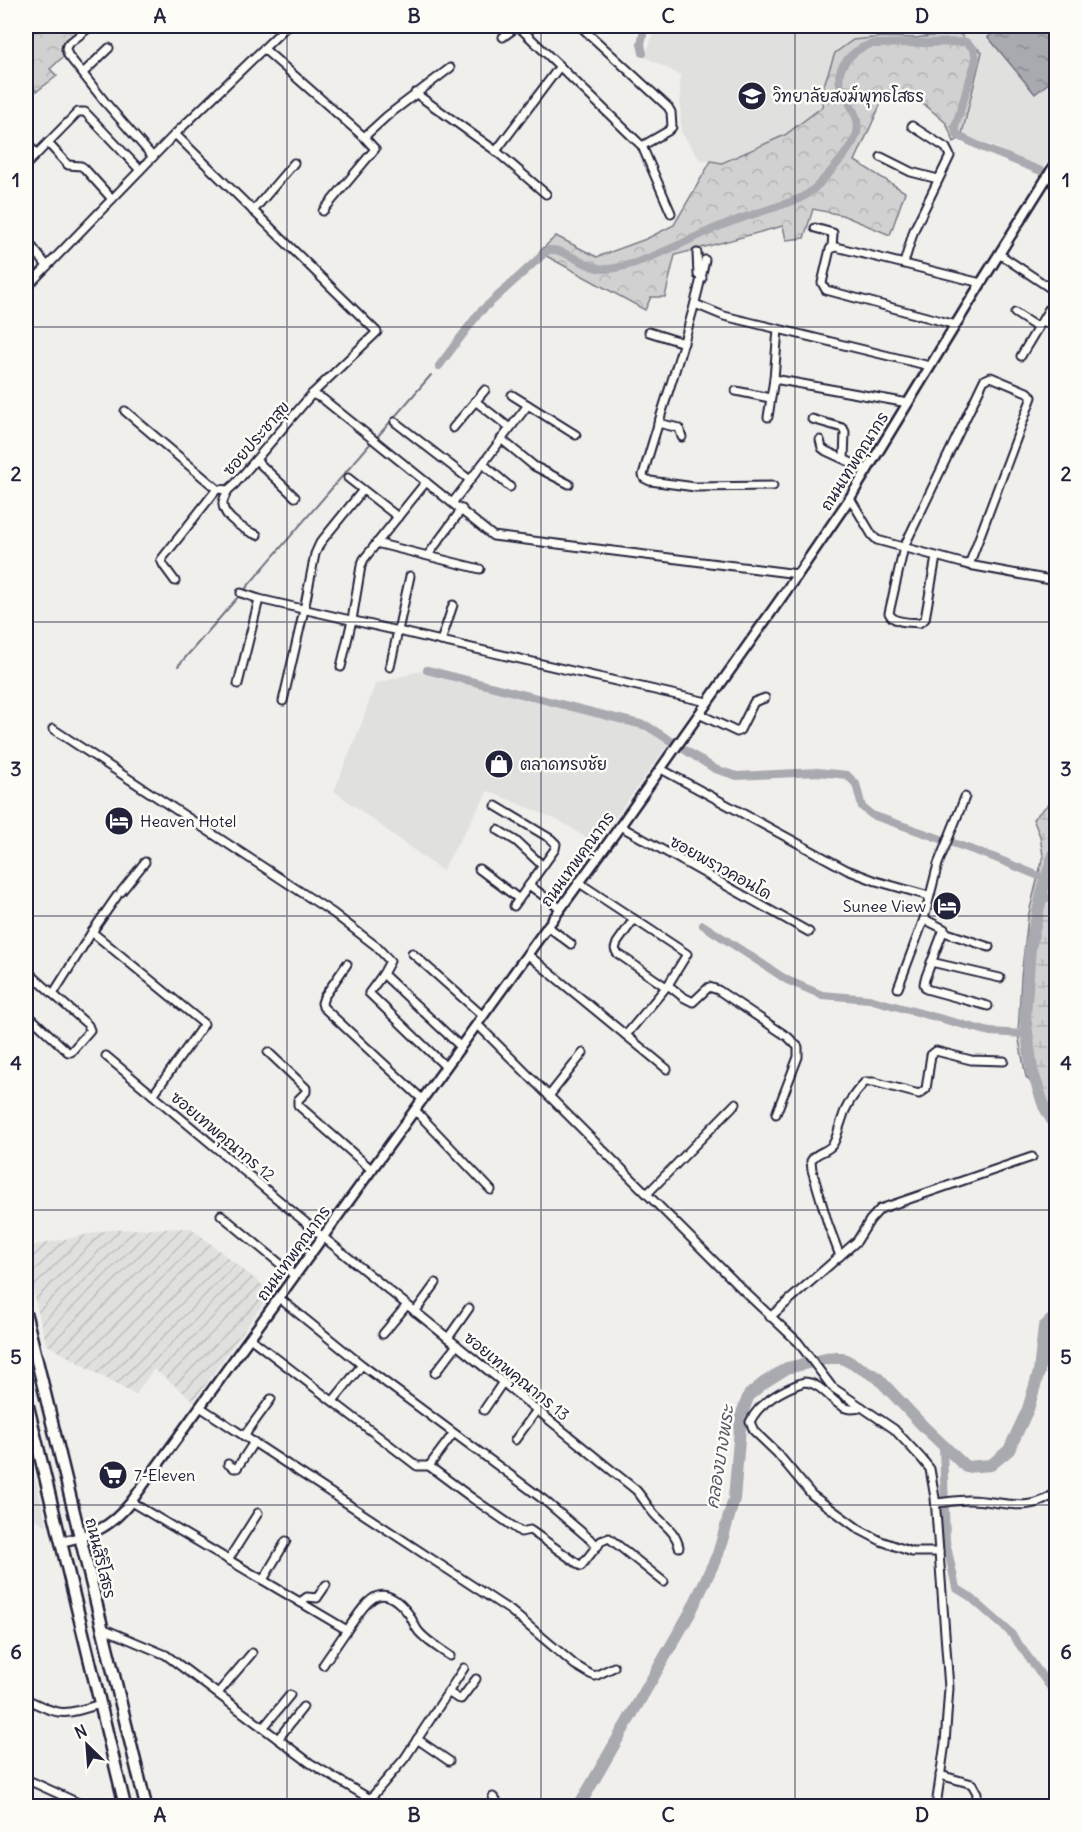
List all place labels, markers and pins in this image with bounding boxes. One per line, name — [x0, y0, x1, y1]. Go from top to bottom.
school or university icon: วิทยาลัยสงฆ์พุทธโสธร — [736, 80, 768, 112]
place label: วิทยาลัยสงฆ์พุทธโสธร — [773, 85, 924, 109]
shop icon: ตลาดทรงชัย — [483, 748, 515, 780]
place label: ตลาดทรงชัย — [520, 754, 607, 774]
hotel icon: Heaven Hotel — [103, 805, 135, 837]
place label: Heaven Hotel — [140, 811, 236, 831]
hotel icon: Sunee View — [931, 890, 963, 922]
place label: Sunee View — [843, 896, 926, 916]
supermarket icon: 7-Eleven — [97, 1459, 129, 1491]
place label: 7-Eleven — [134, 1465, 195, 1485]

